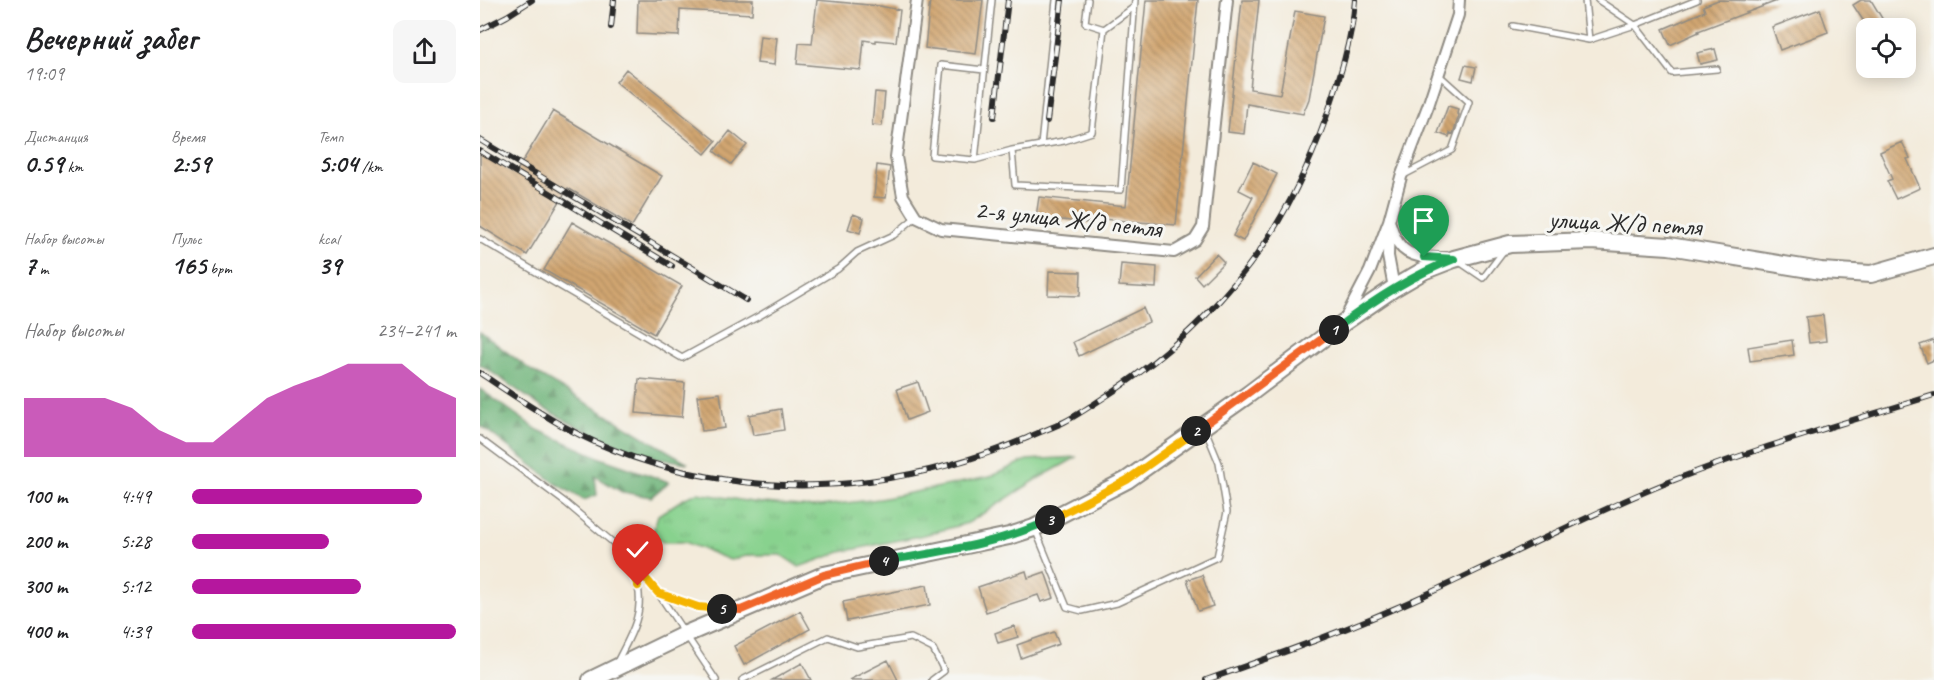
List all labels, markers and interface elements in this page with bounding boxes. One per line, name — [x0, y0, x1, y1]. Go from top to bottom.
text: Вечерний забег — [24, 17, 197, 59]
map controls — [1856, 18, 1916, 78]
button: locate — [1856, 18, 1916, 78]
button: share — [393, 20, 456, 83]
text: 19:09 — [24, 61, 64, 86]
text: Дистанция — [24, 127, 88, 147]
text: Время — [171, 127, 205, 147]
text: Темп — [318, 127, 344, 147]
text: 0.59 — [24, 147, 64, 180]
text: 2:59 — [171, 147, 211, 180]
text: 5:04 — [318, 147, 358, 180]
text: km — [64, 157, 83, 177]
text: /km — [358, 157, 383, 177]
street label: 2-я улица Ж/д петля — [973, 193, 1165, 245]
pin — [1398, 195, 1449, 257]
street label: улица Ж/д петля — [1546, 202, 1704, 244]
icon: arrive — [1407, 204, 1440, 237]
text: Набор высоты — [24, 229, 103, 249]
text: Пульс — [171, 229, 202, 249]
text: kcal — [318, 229, 339, 249]
text: 7 — [24, 249, 36, 282]
text: 165 — [171, 249, 206, 282]
text: 39 — [318, 249, 341, 282]
text: m — [36, 259, 48, 279]
text: bpm — [206, 259, 232, 279]
pin: 1 — [1319, 315, 1349, 345]
text: Набор высоты — [24, 318, 123, 343]
text: 234–241 m — [377, 318, 456, 343]
text: 1 — [1330, 320, 1338, 340]
pin: 2 — [1181, 416, 1211, 446]
text: 2 — [1192, 421, 1200, 441]
text: 100 m — [24, 484, 67, 509]
text: 4:49 — [120, 484, 151, 509]
pin: 3 — [1035, 505, 1065, 535]
text: 3 — [1046, 510, 1054, 530]
pin — [612, 524, 663, 586]
text: 200 m — [24, 529, 67, 554]
text: 5:28 — [120, 529, 151, 554]
icon: check — [621, 533, 654, 566]
pin: 4 — [869, 546, 899, 576]
text: 4 — [880, 551, 888, 571]
text: 300 m — [24, 574, 67, 599]
text: 5:12 — [120, 574, 151, 599]
pin: 5 — [707, 594, 737, 624]
text: 5 — [719, 599, 725, 619]
text: 400 m — [24, 619, 67, 644]
text: 4:39 — [120, 619, 151, 644]

